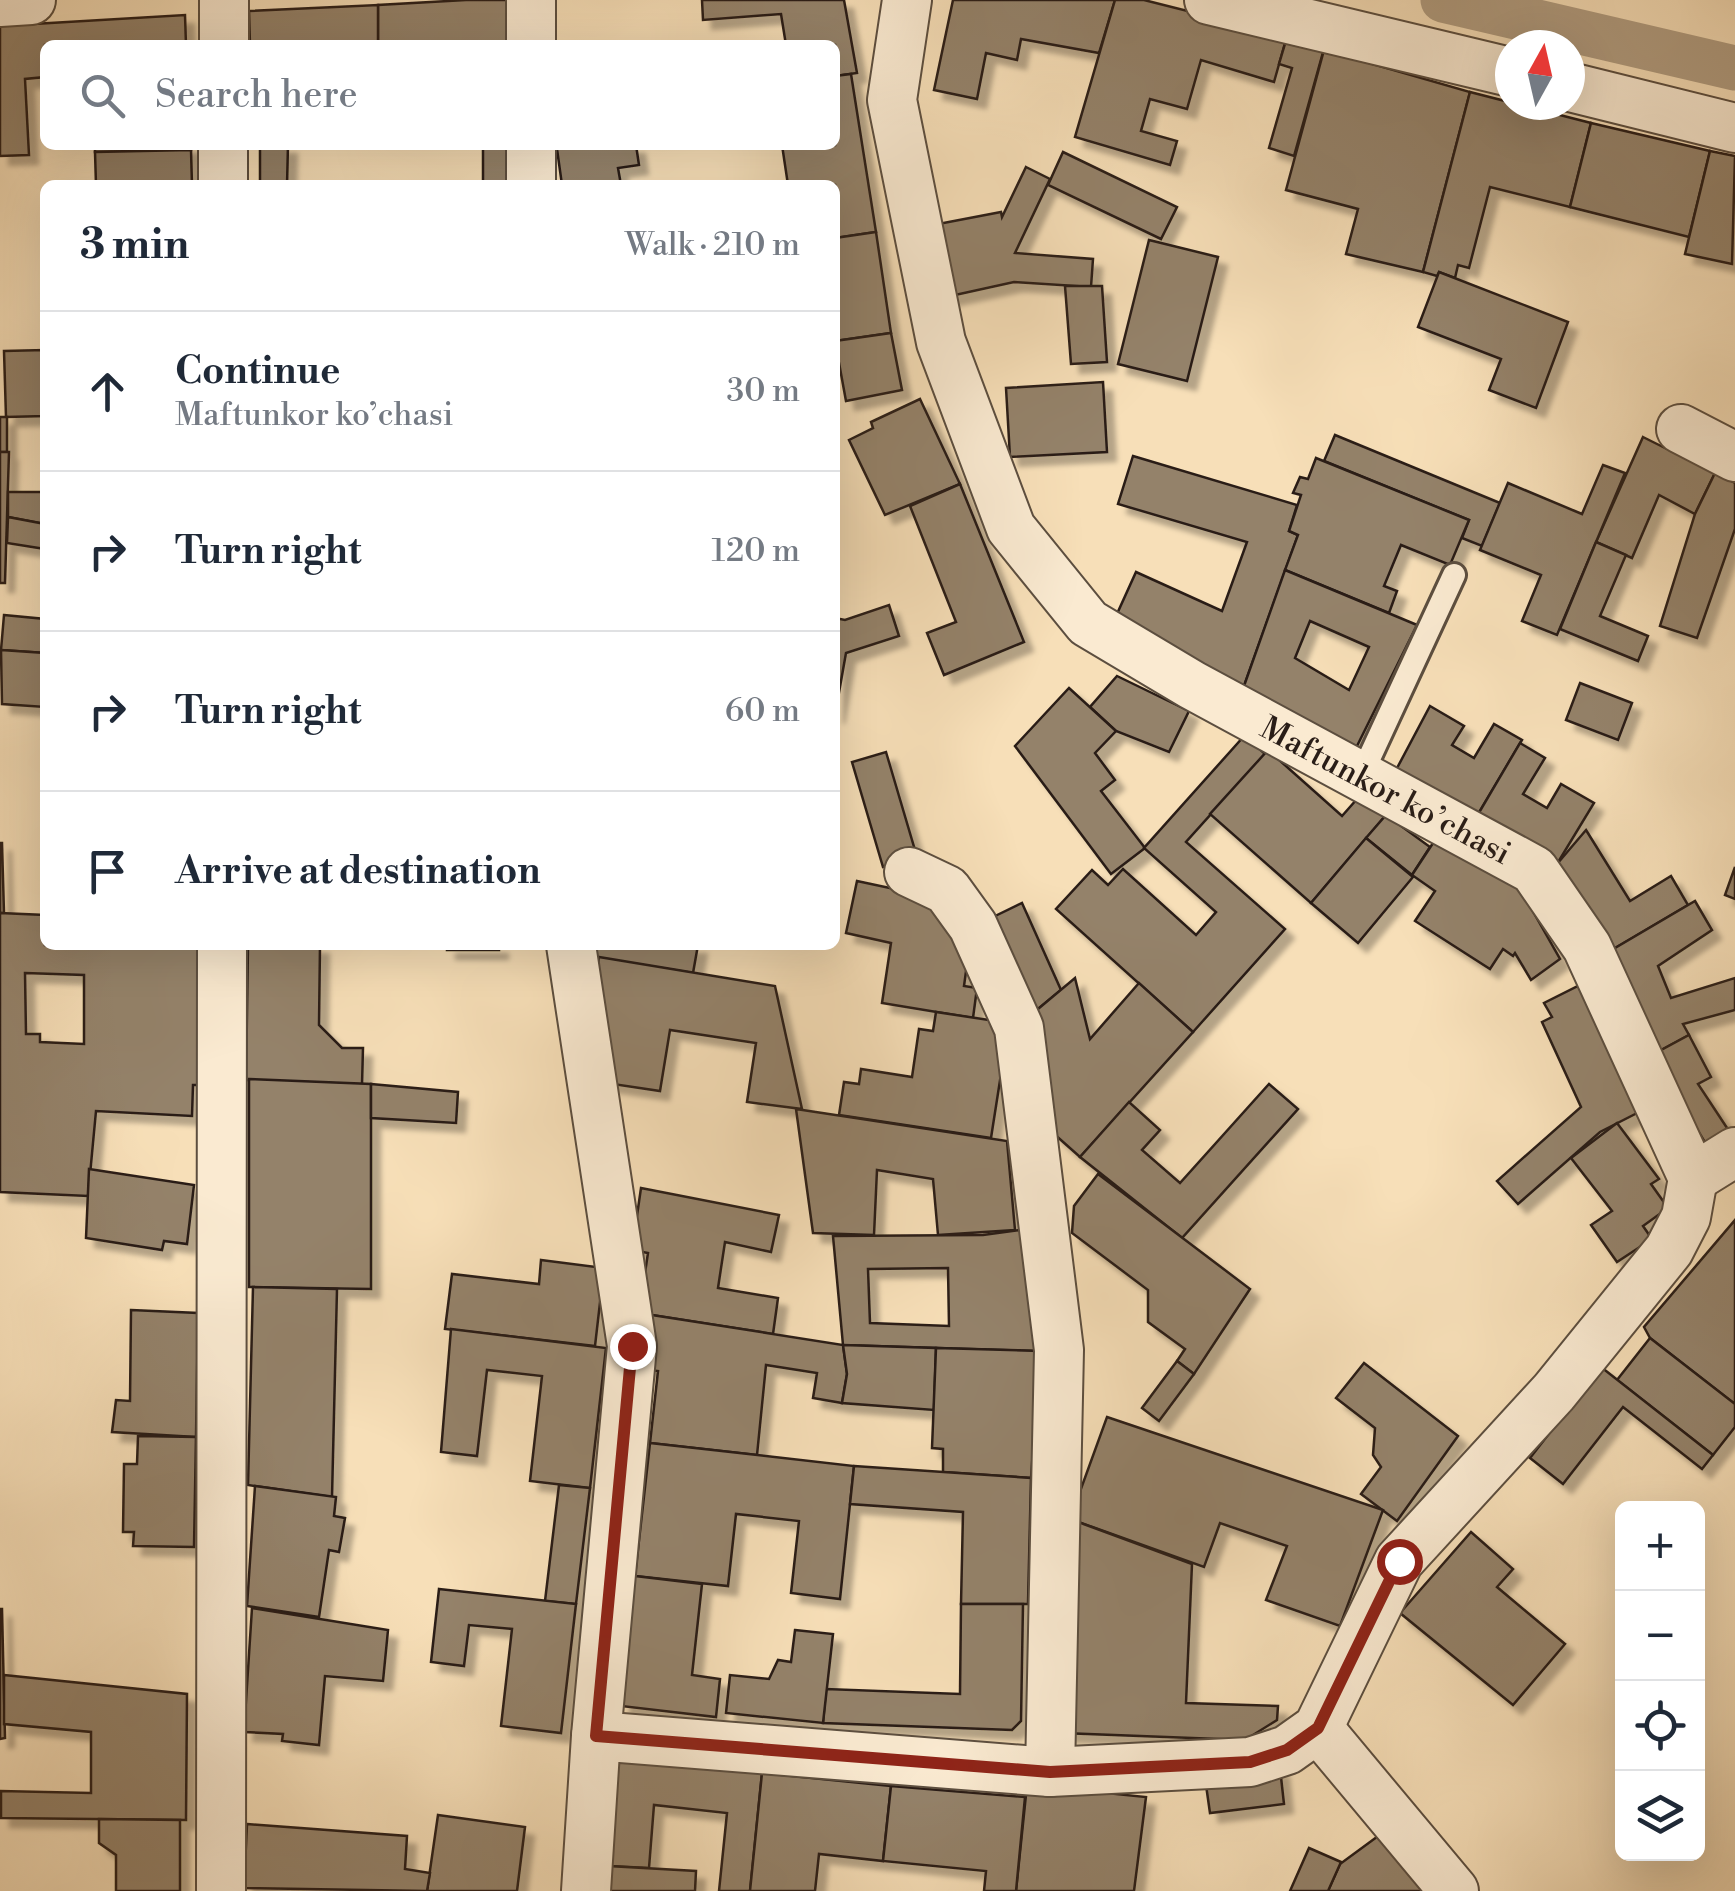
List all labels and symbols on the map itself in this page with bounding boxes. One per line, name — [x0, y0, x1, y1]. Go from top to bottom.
north arrow — [1495, 30, 1585, 120]
street label: Maftunkor ko’chasi — [1253, 708, 1518, 874]
route end — [610, 1324, 656, 1370]
route start — [1377, 1539, 1423, 1585]

